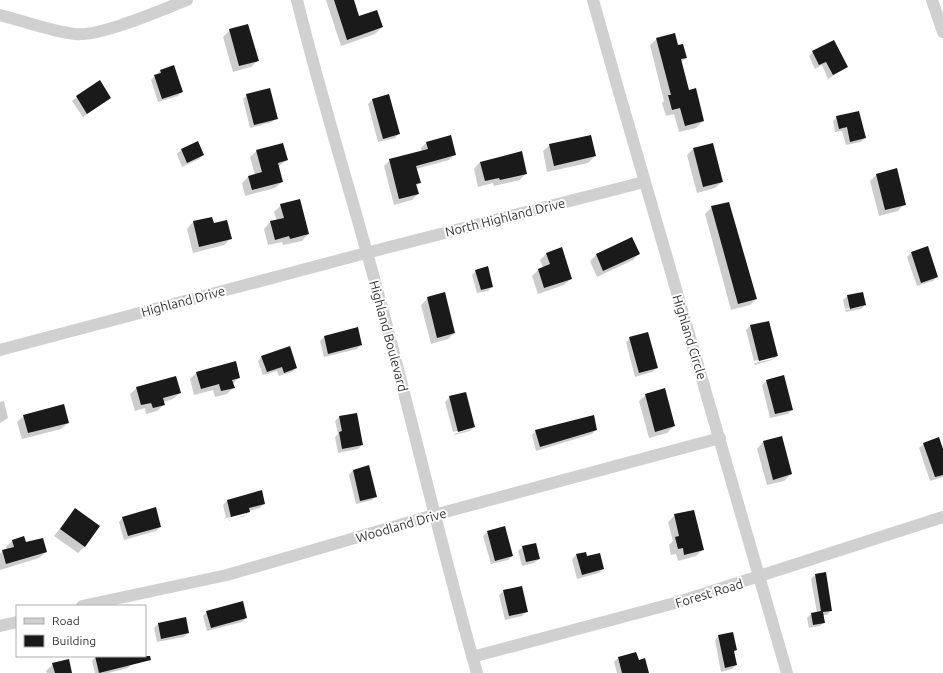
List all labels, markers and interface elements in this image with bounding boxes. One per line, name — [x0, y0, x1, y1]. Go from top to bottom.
street label: North Highland Drive — [443, 195, 567, 239]
street label: Highland Boulevard — [367, 279, 411, 393]
street label: Highland Drive — [140, 283, 226, 319]
street label: Highland Circle — [670, 293, 710, 381]
street label: Woodland Drive — [354, 505, 448, 545]
street label: Forest Road — [673, 576, 745, 610]
legend — [16, 605, 146, 657]
text: Road — [52, 614, 80, 627]
text: Building — [52, 634, 96, 647]

